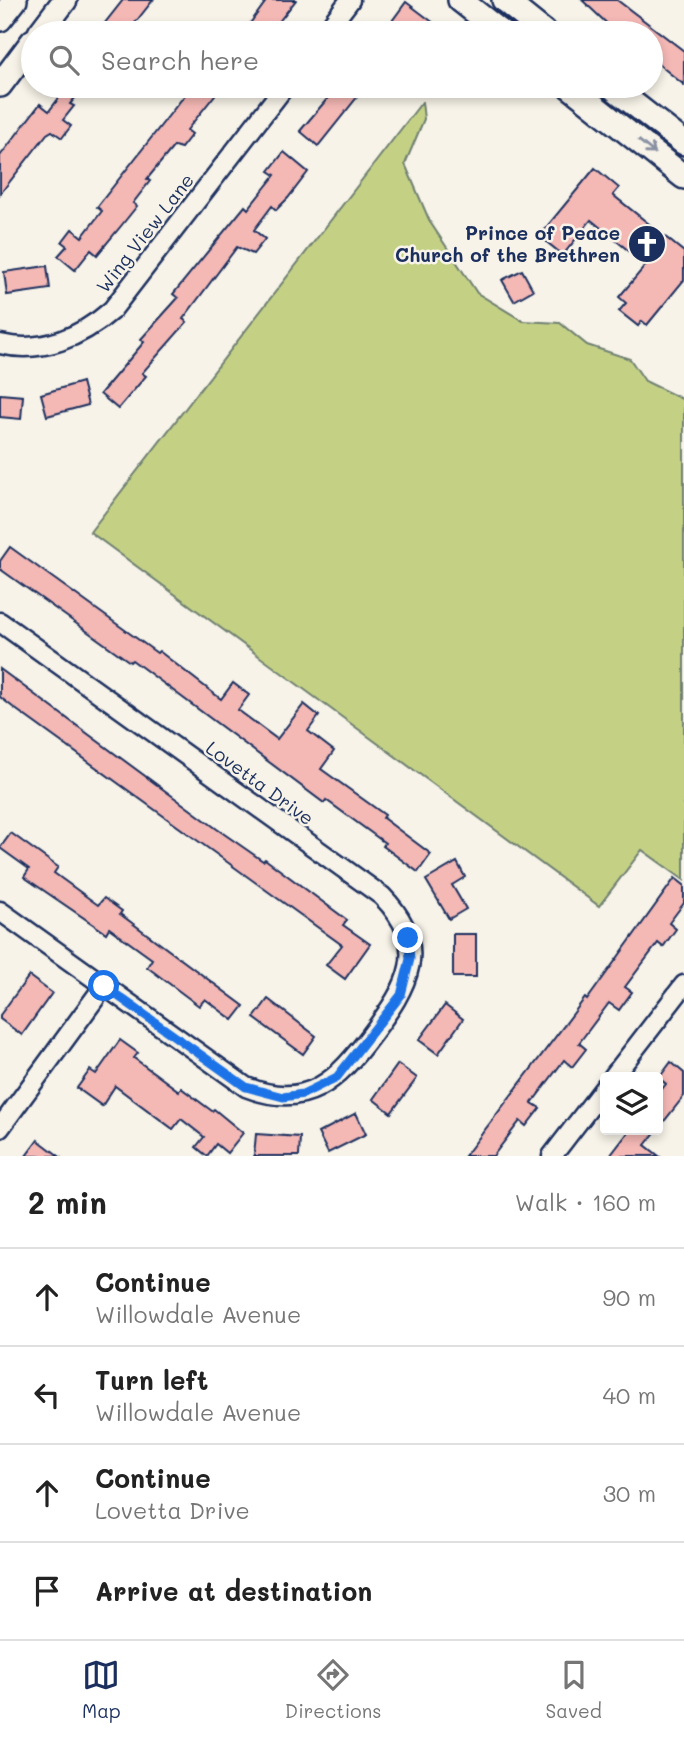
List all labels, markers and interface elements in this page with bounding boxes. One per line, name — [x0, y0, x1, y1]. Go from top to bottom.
search box — [21, 21, 663, 98]
icon: search — [45, 41, 83, 79]
text: Search here — [101, 43, 259, 77]
one-way arrow — [638, 140, 656, 155]
street label: Wing View Lane — [90, 168, 199, 297]
place label: Prince of Peace Church of the Brethren — [395, 220, 620, 267]
church icon: Prince of Peace Church of the Brethren — [626, 223, 668, 265]
street label: Lovetta Drive — [201, 735, 319, 830]
route end — [392, 922, 423, 953]
route start — [88, 970, 119, 1001]
map controls — [600, 1072, 663, 1135]
button: layers — [600, 1072, 663, 1135]
text: 2 min — [28, 1182, 107, 1222]
text: Walk · 160 m — [515, 1187, 656, 1217]
text: Continue — [95, 1265, 211, 1299]
icon: ahead — [28, 1278, 66, 1316]
text: 90 m — [603, 1282, 656, 1312]
text: Willowdale Avenue — [95, 1299, 301, 1329]
text: Turn left — [95, 1363, 208, 1397]
icon: left — [28, 1376, 66, 1414]
text: 40 m — [603, 1380, 656, 1410]
text: Willowdale Avenue — [95, 1397, 301, 1427]
text: Continue — [95, 1461, 211, 1495]
icon: ahead — [28, 1474, 66, 1512]
text: 30 m — [603, 1478, 656, 1508]
text: Lovetta Drive — [95, 1495, 250, 1525]
icon: arrive — [28, 1572, 66, 1610]
text: Arrive at destination — [95, 1574, 372, 1608]
tab: Map — [82, 1656, 121, 1723]
tab: Directions — [285, 1656, 381, 1723]
tab: Saved — [546, 1656, 602, 1723]

